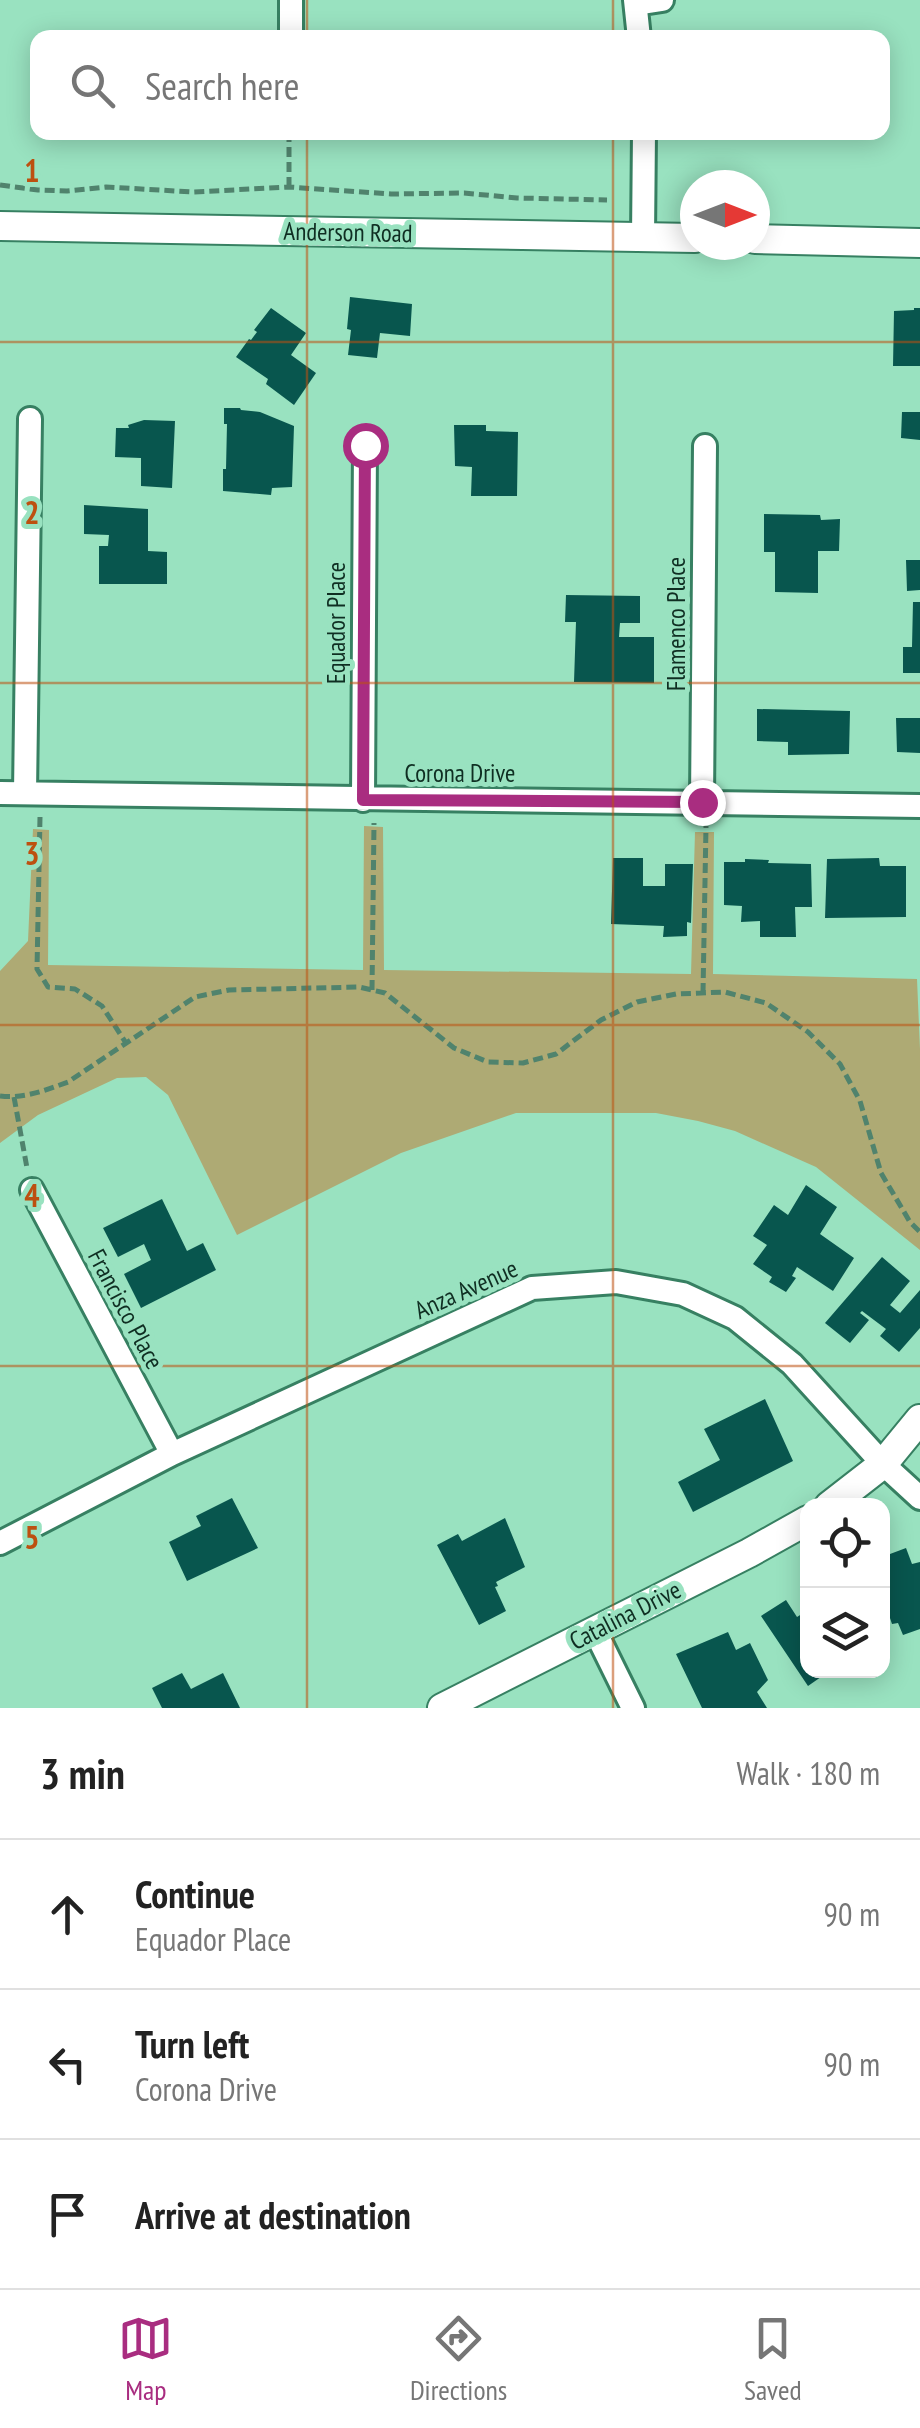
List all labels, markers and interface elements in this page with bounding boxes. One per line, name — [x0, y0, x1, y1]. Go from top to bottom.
search box — [30, 30, 890, 140]
icon: search — [65, 58, 120, 113]
text: Search here — [145, 61, 299, 110]
text: 1 — [24, 149, 40, 191]
north arrow — [680, 170, 770, 260]
street label: Anderson Road — [283, 215, 413, 249]
route start — [343, 423, 389, 469]
text: 2 — [24, 491, 40, 533]
street label: Flamenco Place — [660, 557, 692, 691]
street label: Equador Place — [320, 562, 352, 684]
street label: Corona Drive — [405, 757, 515, 789]
route end — [680, 780, 726, 826]
text: 3 — [24, 832, 40, 874]
text: 4 — [24, 1174, 40, 1216]
street label: Francisco Place — [81, 1243, 171, 1375]
street label: Anza Avenue — [409, 1252, 523, 1326]
map controls — [800, 1498, 890, 1678]
button: locate — [800, 1498, 890, 1588]
text: 5 — [24, 1516, 40, 1558]
street label: Catalina Drive — [564, 1573, 686, 1657]
button: layers — [800, 1588, 890, 1678]
text: 3 min — [40, 1746, 125, 1801]
text: Walk · 180 m — [736, 1752, 880, 1794]
text: Continue — [135, 1869, 255, 1918]
icon: ahead — [40, 1887, 95, 1942]
text: 90 m — [824, 1893, 880, 1935]
text: Equador Place — [135, 1918, 291, 1960]
text: Turn left — [135, 2019, 249, 2068]
icon: left — [40, 2037, 95, 2092]
text: 90 m — [824, 2043, 880, 2085]
text: Corona Drive — [135, 2068, 277, 2110]
icon: arrive — [40, 2187, 95, 2242]
text: Arrive at destination — [135, 2190, 411, 2239]
tab: Map — [118, 2311, 173, 2408]
tab: Directions — [410, 2311, 507, 2408]
tab: Saved — [744, 2311, 802, 2408]

